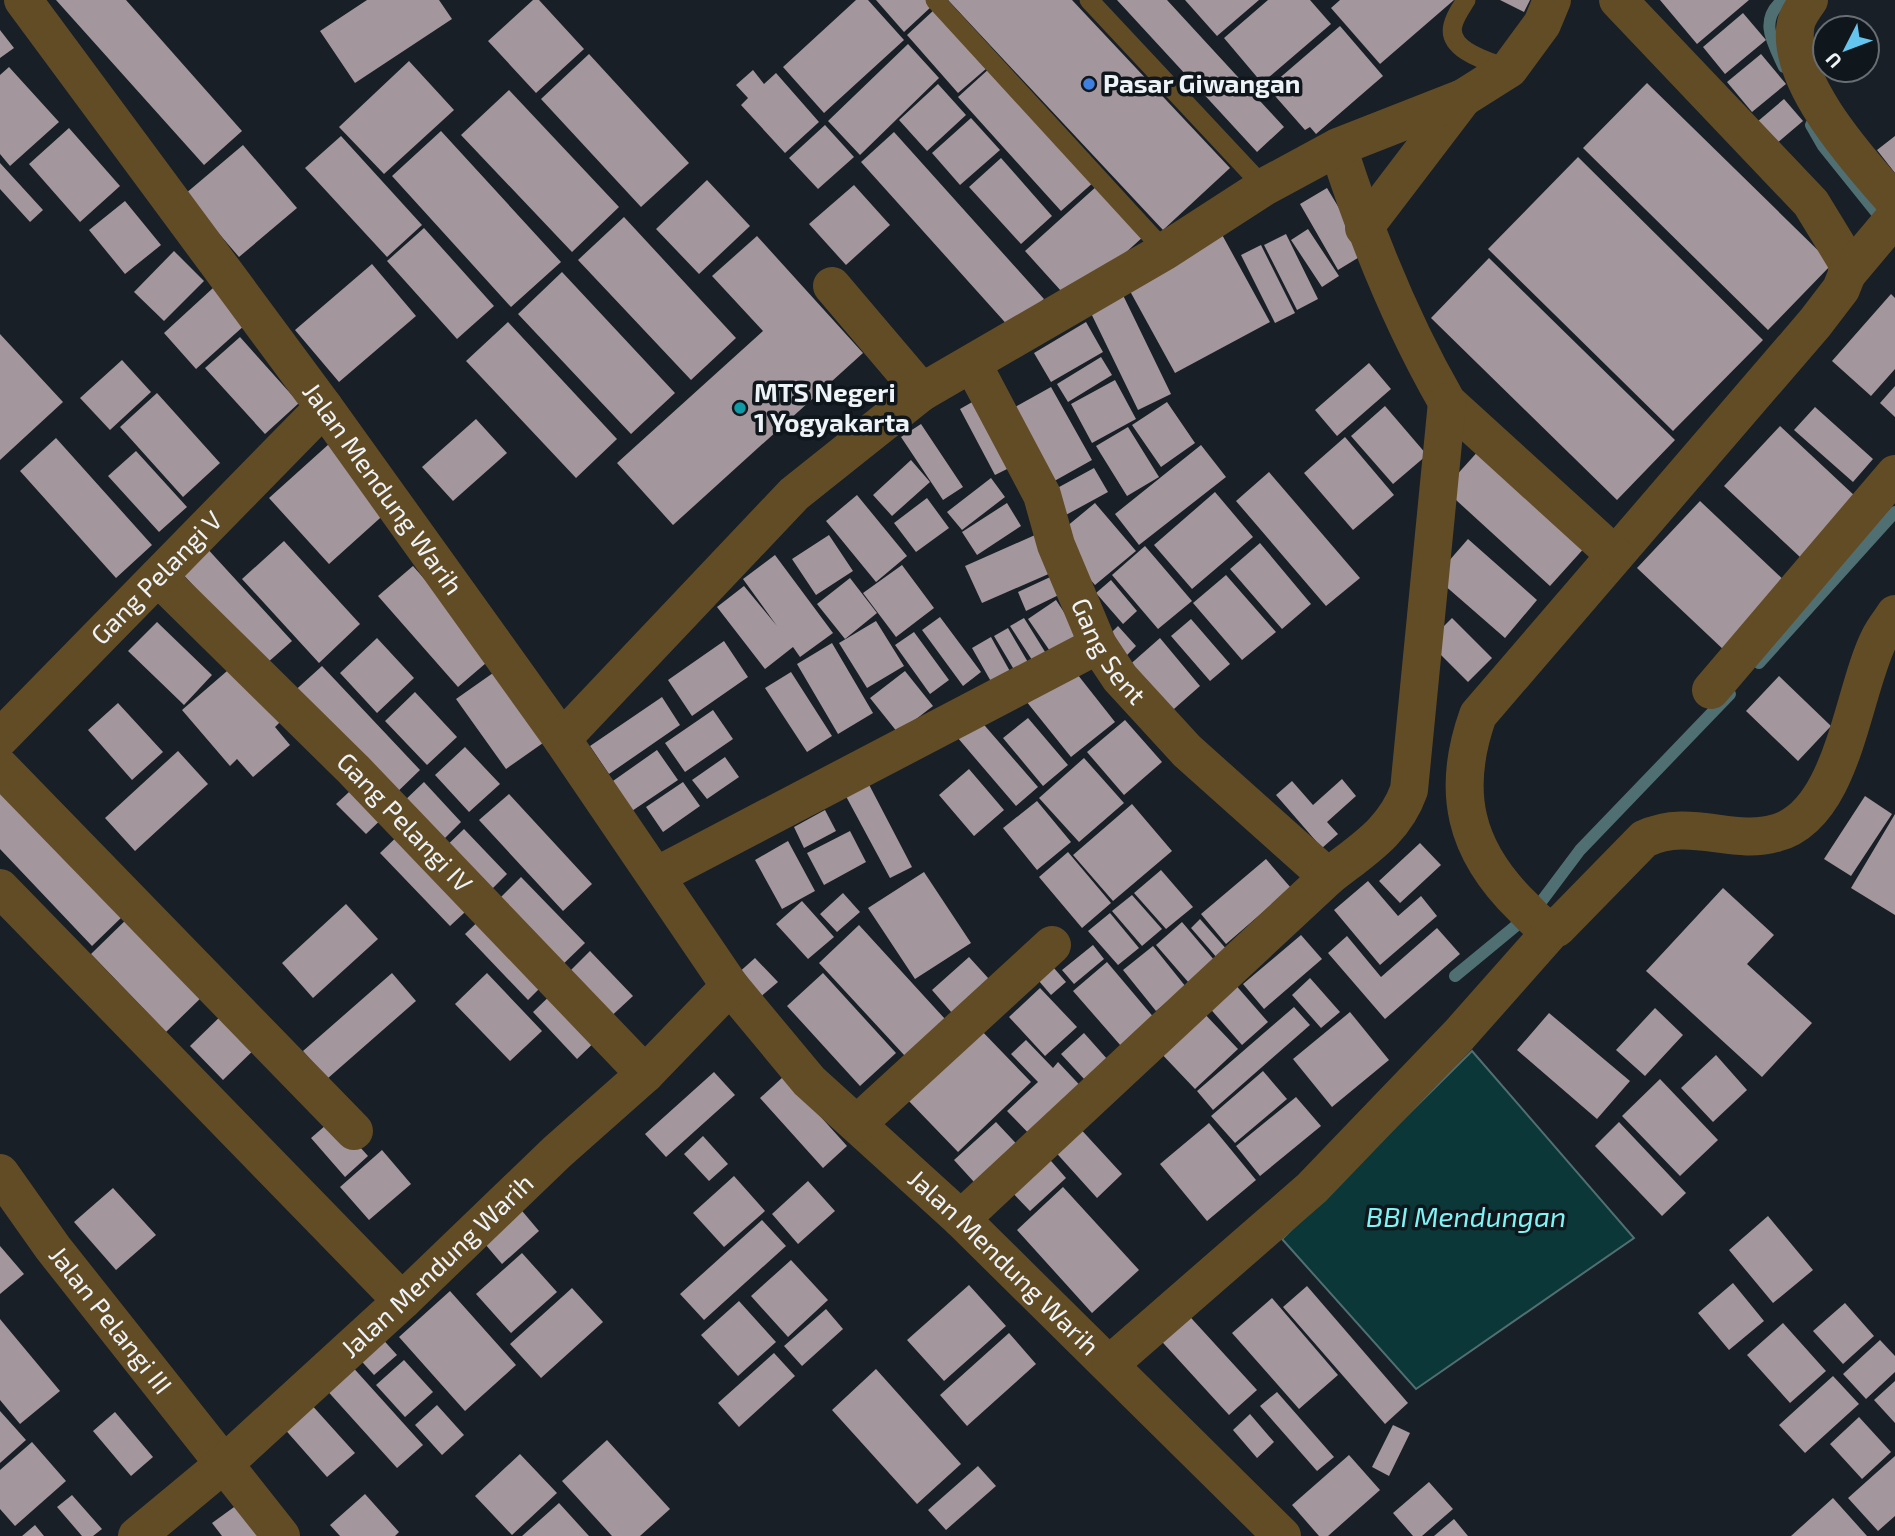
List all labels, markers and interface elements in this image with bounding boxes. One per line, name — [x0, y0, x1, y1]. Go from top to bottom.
north arrow — [1811, 14, 1881, 84]
text: U — [1820, 48, 1846, 73]
place label: Pasar Giwangan — [1103, 67, 1300, 98]
marker: Pasar Giwangan — [1081, 76, 1097, 92]
street label: Jalan Mendung Warih — [297, 376, 470, 600]
place label: MTS Negeri 1 Yogyakarta — [754, 376, 910, 438]
marker: MTS Negeri 1 Yogyakarta — [732, 400, 748, 416]
street label: Gang Pelangi V — [84, 504, 228, 650]
street label: Gang Sent — [1066, 593, 1153, 710]
street label: Gang Pelangi IV — [331, 745, 480, 898]
street label: Jalan Mendung Warih — [903, 1162, 1106, 1361]
street label: Jalan Mendung Warih — [334, 1166, 539, 1363]
water label: BBI Mendungan — [1366, 1199, 1566, 1233]
street label: Jalan Pelangi III — [44, 1239, 179, 1399]

